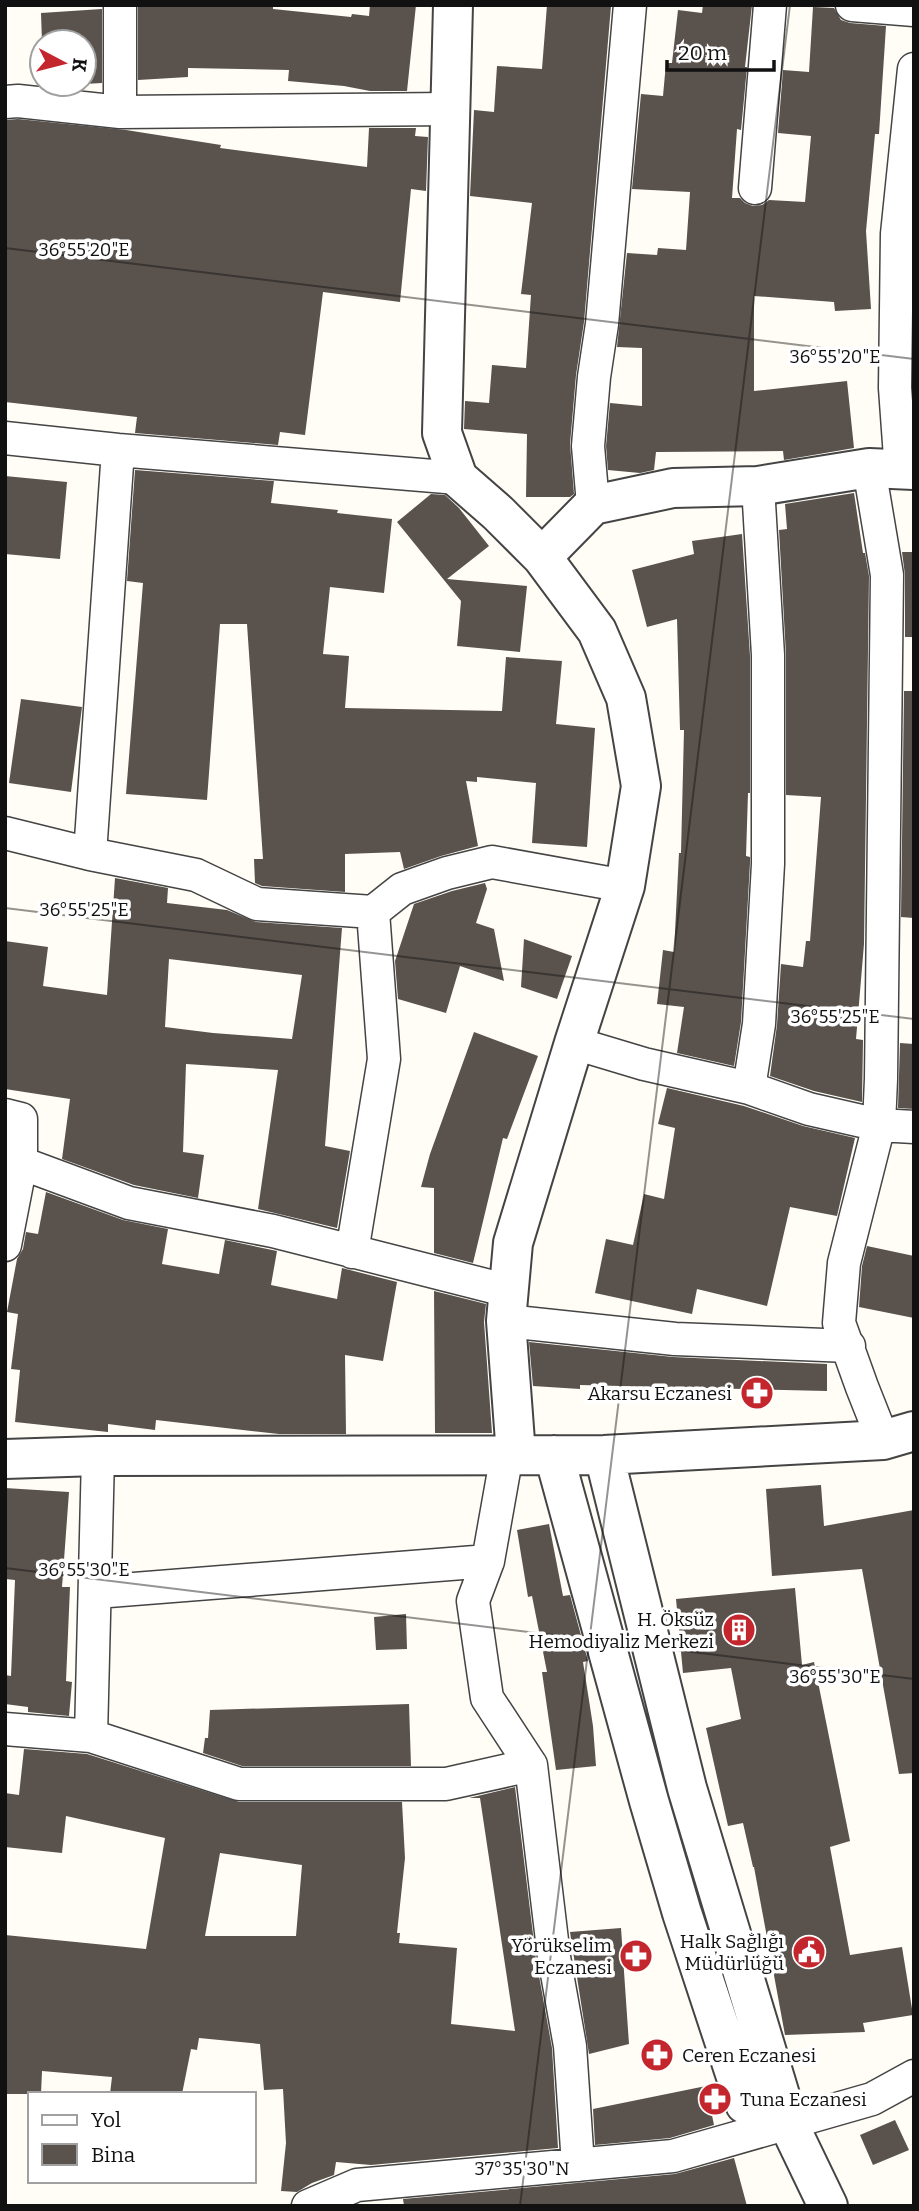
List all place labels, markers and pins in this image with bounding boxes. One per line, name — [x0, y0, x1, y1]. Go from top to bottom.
pharmacy icon: Akarsu Eczanesi — [738, 1374, 776, 1412]
place label: Akarsu Eczanesi — [587, 1382, 732, 1405]
place label: H. Öksüz Hemodiyaliz Merkezi — [529, 1608, 714, 1653]
building icon: H. Öksüz Hemodiyaliz Merkezi — [720, 1611, 758, 1649]
place label: Halk Sağlığı Müdürlüğü — [680, 1930, 784, 1975]
public building icon: Halk Sağlığı Müdürlüğü — [790, 1933, 828, 1971]
place label: Yörükselim Eczanesi — [511, 1934, 612, 1979]
pharmacy icon: Yörükselim Eczanesi — [617, 1937, 655, 1975]
pharmacy icon: Ceren Eczanesi — [638, 2036, 676, 2074]
place label: Ceren Eczanesi — [682, 2044, 817, 2067]
pharmacy icon: Tuna Eczanesi — [696, 2080, 734, 2118]
place label: Tuna Eczanesi — [740, 2088, 867, 2111]

